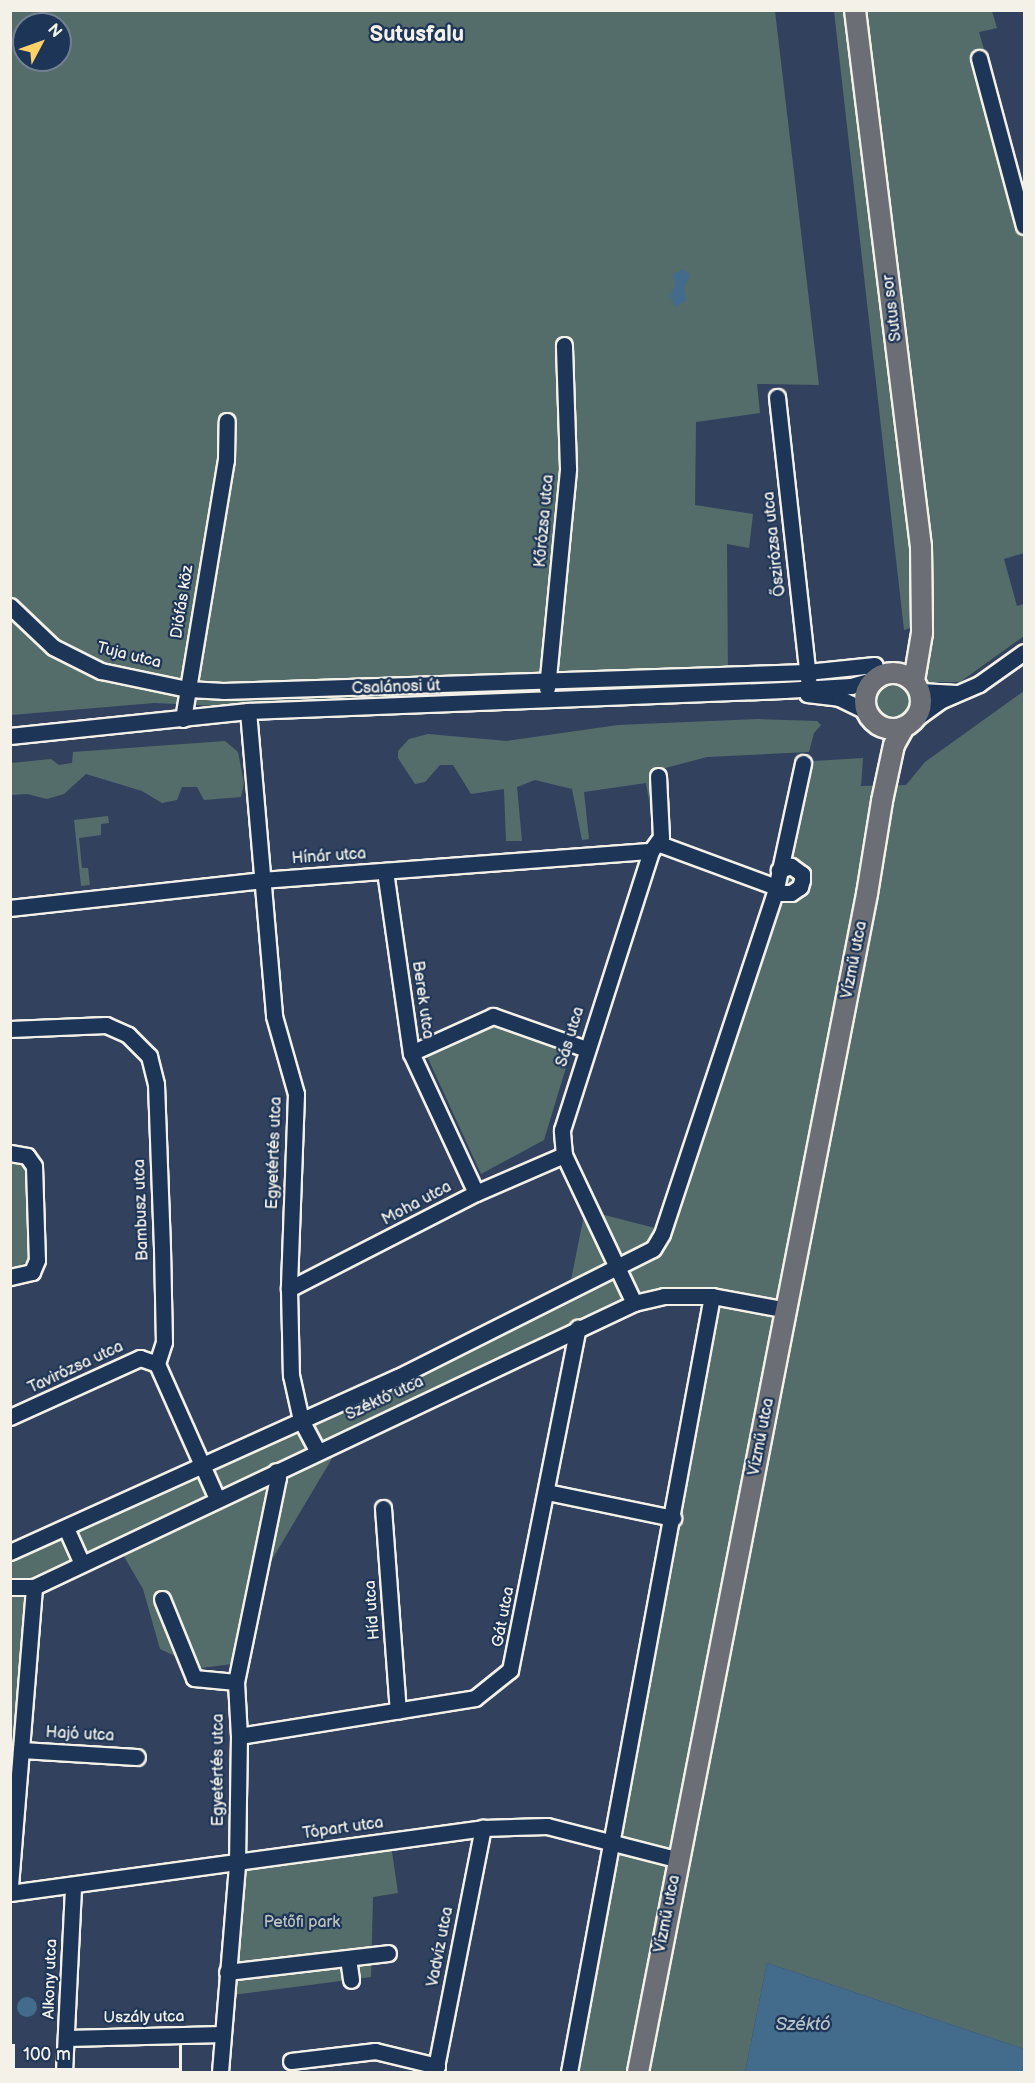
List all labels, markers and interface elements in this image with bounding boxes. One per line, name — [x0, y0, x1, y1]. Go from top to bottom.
north arrow — [12, 12, 72, 72]
text: N — [43, 20, 66, 42]
district label: Sutusfalu — [370, 22, 464, 48]
street label: Sutus sor — [879, 273, 907, 343]
street label: Kőrózsa utca — [531, 474, 559, 568]
street label: Őszirózsa utca — [760, 491, 790, 597]
street label: Diófás köz — [168, 564, 198, 640]
street label: Tuja utca — [95, 639, 163, 673]
street label: Csalánosi út — [351, 677, 441, 699]
street label: Hínár utca — [291, 845, 367, 869]
street label: Vízmű utca — [838, 919, 872, 1001]
street label: Berek utca — [407, 960, 437, 1040]
street label: Sás utca — [553, 1005, 589, 1069]
street label: Egyetértés utca — [263, 1096, 287, 1210]
street label: Bambusz utca — [131, 1159, 153, 1261]
street label: Moha utca — [379, 1178, 455, 1230]
street label: Tavirózsa utca — [25, 1338, 127, 1398]
street label: Széktó utca — [343, 1373, 427, 1425]
street label: Vízmű utca — [745, 1396, 779, 1478]
street label: Híd utca — [361, 1579, 385, 1641]
street label: Gát utca — [489, 1585, 519, 1649]
street label: Egyetértés utca — [209, 1714, 229, 1826]
street label: Hajó utca — [45, 1724, 115, 1746]
street label: Tópart utca — [301, 1814, 385, 1844]
street label: Vízmű utca — [651, 1873, 685, 1955]
street label: Vadvíz utca — [424, 1905, 458, 1989]
park label: Petőfi park — [264, 1913, 340, 1933]
street label: Alkony utca — [40, 1938, 62, 2020]
street label: Uszály utca — [103, 2008, 185, 2028]
water label: Széktó — [775, 2014, 831, 2036]
scale bar — [15, 2032, 184, 2070]
text: 100 m — [23, 2044, 71, 2065]

